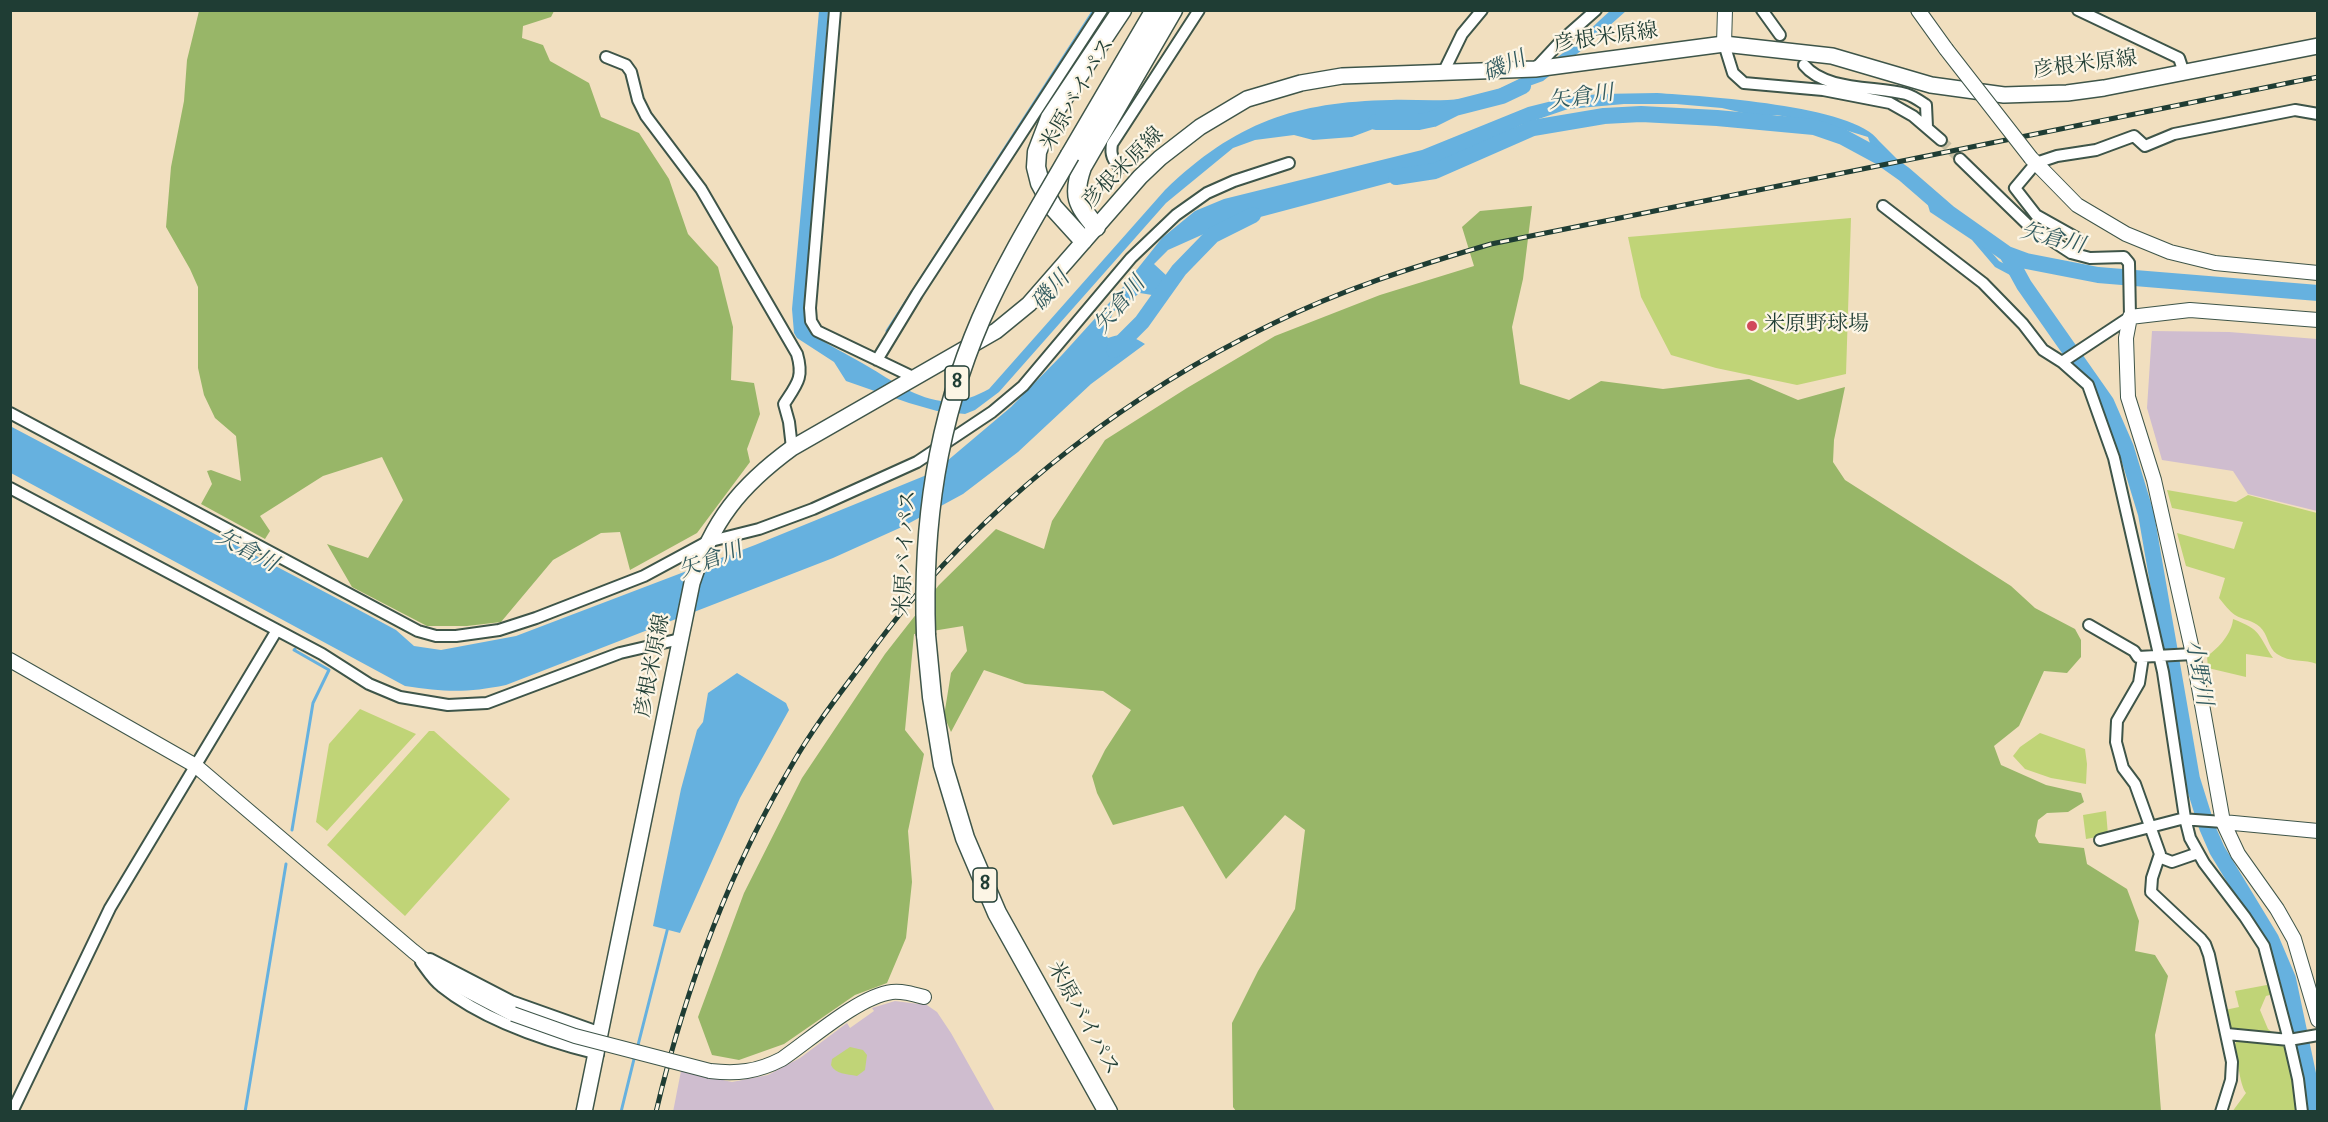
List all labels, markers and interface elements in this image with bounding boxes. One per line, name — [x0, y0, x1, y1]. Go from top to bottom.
street label: 彦根米原線 — [1552, 19, 1660, 59]
street label: 米原バイパス — [1037, 34, 1121, 156]
water label: 磯川 — [1480, 47, 1530, 89]
street label: 彦根米原線 — [2031, 47, 2139, 85]
water label: 矢倉川 — [1546, 81, 1616, 117]
street label: 彦根米原線 — [1078, 123, 1170, 215]
water label: 矢倉川 — [2017, 219, 2087, 261]
water label: 磯川 — [1027, 267, 1077, 317]
water label: 矢倉川 — [1090, 272, 1152, 340]
place label: 米原野球場 — [1764, 313, 1869, 339]
marker: 米原野球場 — [1745, 319, 1759, 333]
road number: 8 — [945, 366, 969, 400]
street label: 米原バイパス — [891, 489, 923, 617]
water label: 矢倉川 — [211, 525, 281, 579]
water label: 矢倉川 — [675, 538, 747, 586]
street label: 彦根米原線 — [632, 612, 676, 720]
water label: 小野川 — [2178, 638, 2216, 708]
road number: 8 — [973, 868, 997, 902]
street label: 米原バイパス — [1040, 958, 1124, 1080]

